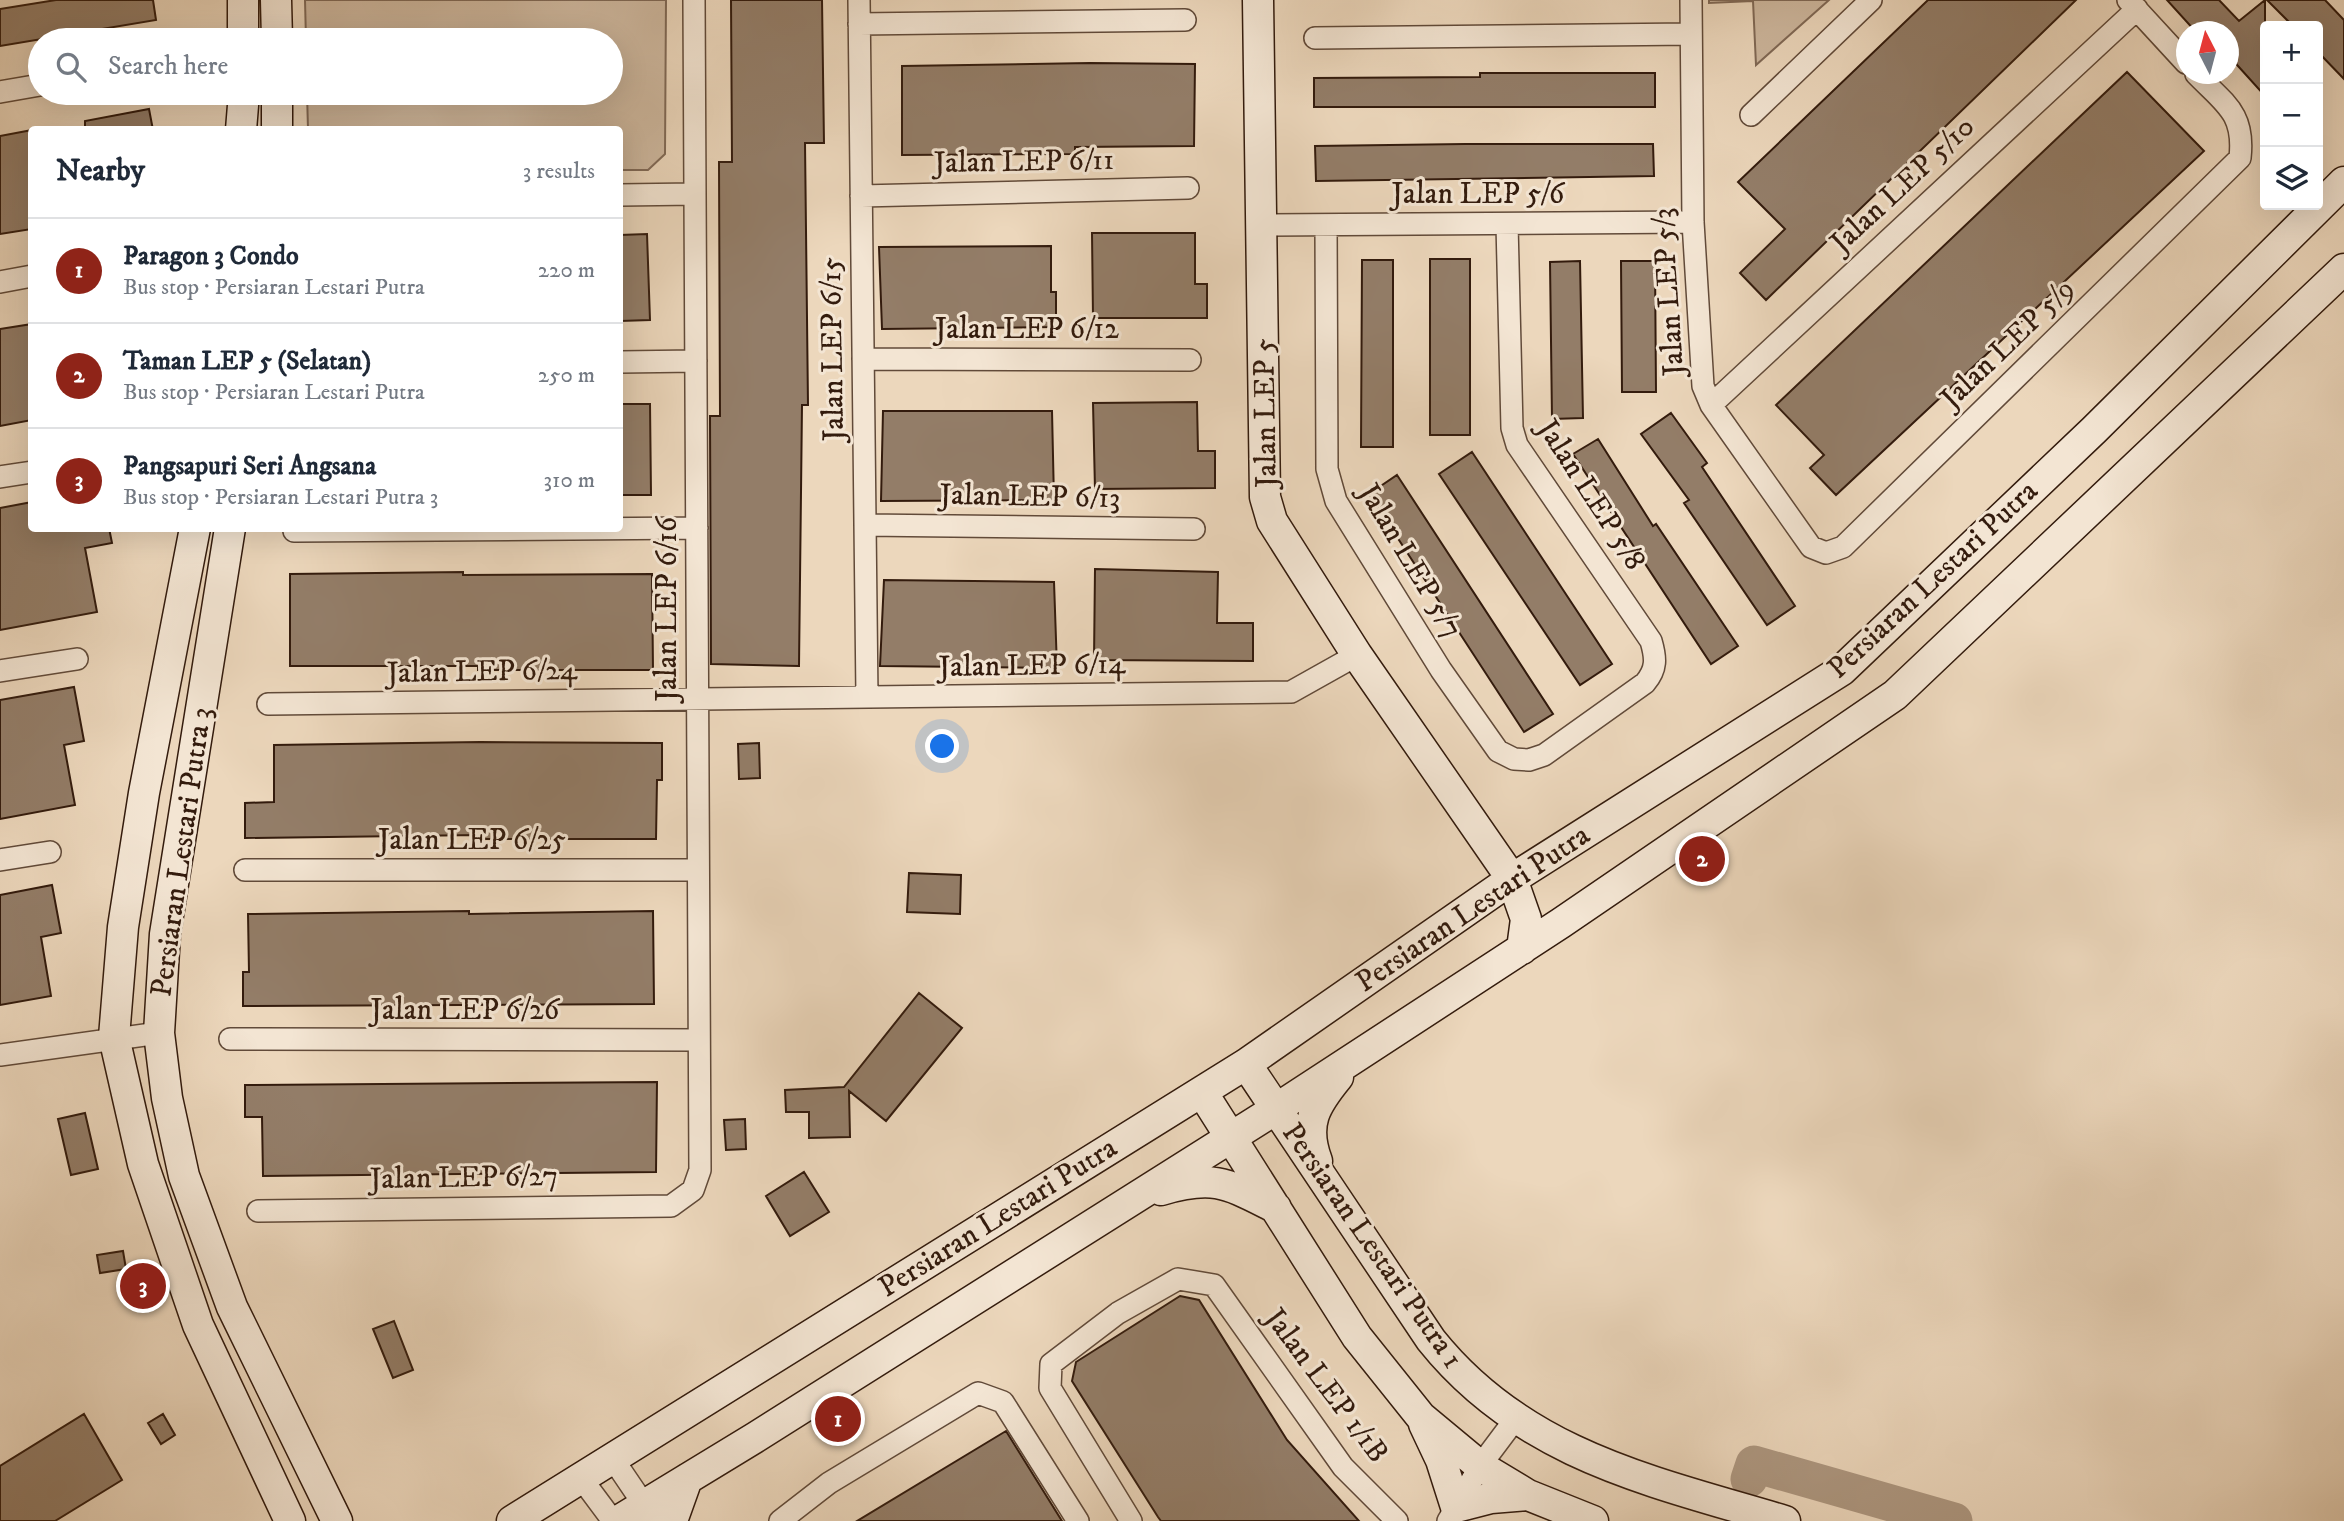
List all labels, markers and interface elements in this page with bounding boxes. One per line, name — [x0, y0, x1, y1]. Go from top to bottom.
north arrow — [2176, 21, 2239, 84]
map controls — [2260, 21, 2323, 210]
button: + — [2260, 21, 2323, 84]
search box — [28, 28, 623, 105]
icon: search — [52, 48, 90, 86]
text: Search here — [108, 50, 228, 83]
button: − — [2260, 84, 2323, 147]
street label: Jalan LEP 5/10 — [1821, 109, 1983, 263]
street label: Jalan LEP 6/11 — [930, 142, 1115, 182]
button: layers — [2260, 147, 2323, 210]
text: Nearby — [56, 153, 145, 190]
text: 3 results — [523, 157, 595, 186]
street label: Jalan LEP 5/6 — [1389, 176, 1566, 213]
street label: Jalan LEP 5/3 — [1645, 207, 1694, 380]
text: Paragon 3 Condo — [123, 240, 299, 273]
text: 1 — [75, 256, 83, 285]
text: 220 m — [538, 256, 595, 285]
street label: Jalan LEP 6/15 — [813, 257, 853, 444]
street label: Jalan LEP 5/9 — [1931, 271, 2083, 419]
text: Bus stop · Persiaran Lestari Putra — [123, 273, 425, 302]
street label: Jalan LEP 6/12 — [932, 311, 1119, 348]
street label: Jalan LEP 5 — [1246, 338, 1286, 491]
text: Taman LEP 5 (Selatan) — [123, 345, 371, 378]
text: 2 — [73, 361, 85, 390]
text: 250 m — [538, 361, 595, 390]
text: Bus stop · Persiaran Lestari Putra — [123, 378, 425, 407]
street label: Jalan LEP 5/8 — [1527, 410, 1653, 577]
text: Pangsapuri Seri Angsana — [123, 450, 376, 483]
text: 3 — [75, 466, 83, 495]
text: 310 m — [543, 466, 595, 495]
street label: Persiaran Lestari Putra — [1820, 473, 2046, 687]
street label: Jalan LEP 5/7 — [1348, 475, 1470, 645]
street label: Jalan LEP 6/13 — [936, 477, 1121, 517]
text: Bus stop · Persiaran Lestari Putra 3 — [123, 483, 438, 512]
street label: Jalan LEP 6/16 — [649, 515, 686, 704]
street label: Jalan LEP 6/14 — [935, 646, 1126, 686]
street label: Jalan LEP 6/24 — [383, 652, 578, 692]
street label: Persiaran Lestari Putra 3 — [143, 705, 221, 999]
your location — [925, 729, 959, 763]
street label: Persiaran Lestari Putra — [1349, 817, 1597, 1001]
street label: Jalan LEP 6/25 — [375, 822, 566, 859]
pin: 2 — [1679, 833, 1725, 885]
street label: Jalan LEP 6/26 — [368, 992, 561, 1029]
street label: Persiaran Lestari Putra 1 — [1273, 1116, 1471, 1376]
street label: Persiaran Lestari Putra — [872, 1130, 1124, 1306]
street label: Jalan LEP 6/27 — [367, 1158, 558, 1198]
pin: 3 — [120, 1260, 166, 1312]
street label: Jalan LEP 1/1B — [1254, 1299, 1396, 1471]
pin: 1 — [815, 1393, 861, 1445]

